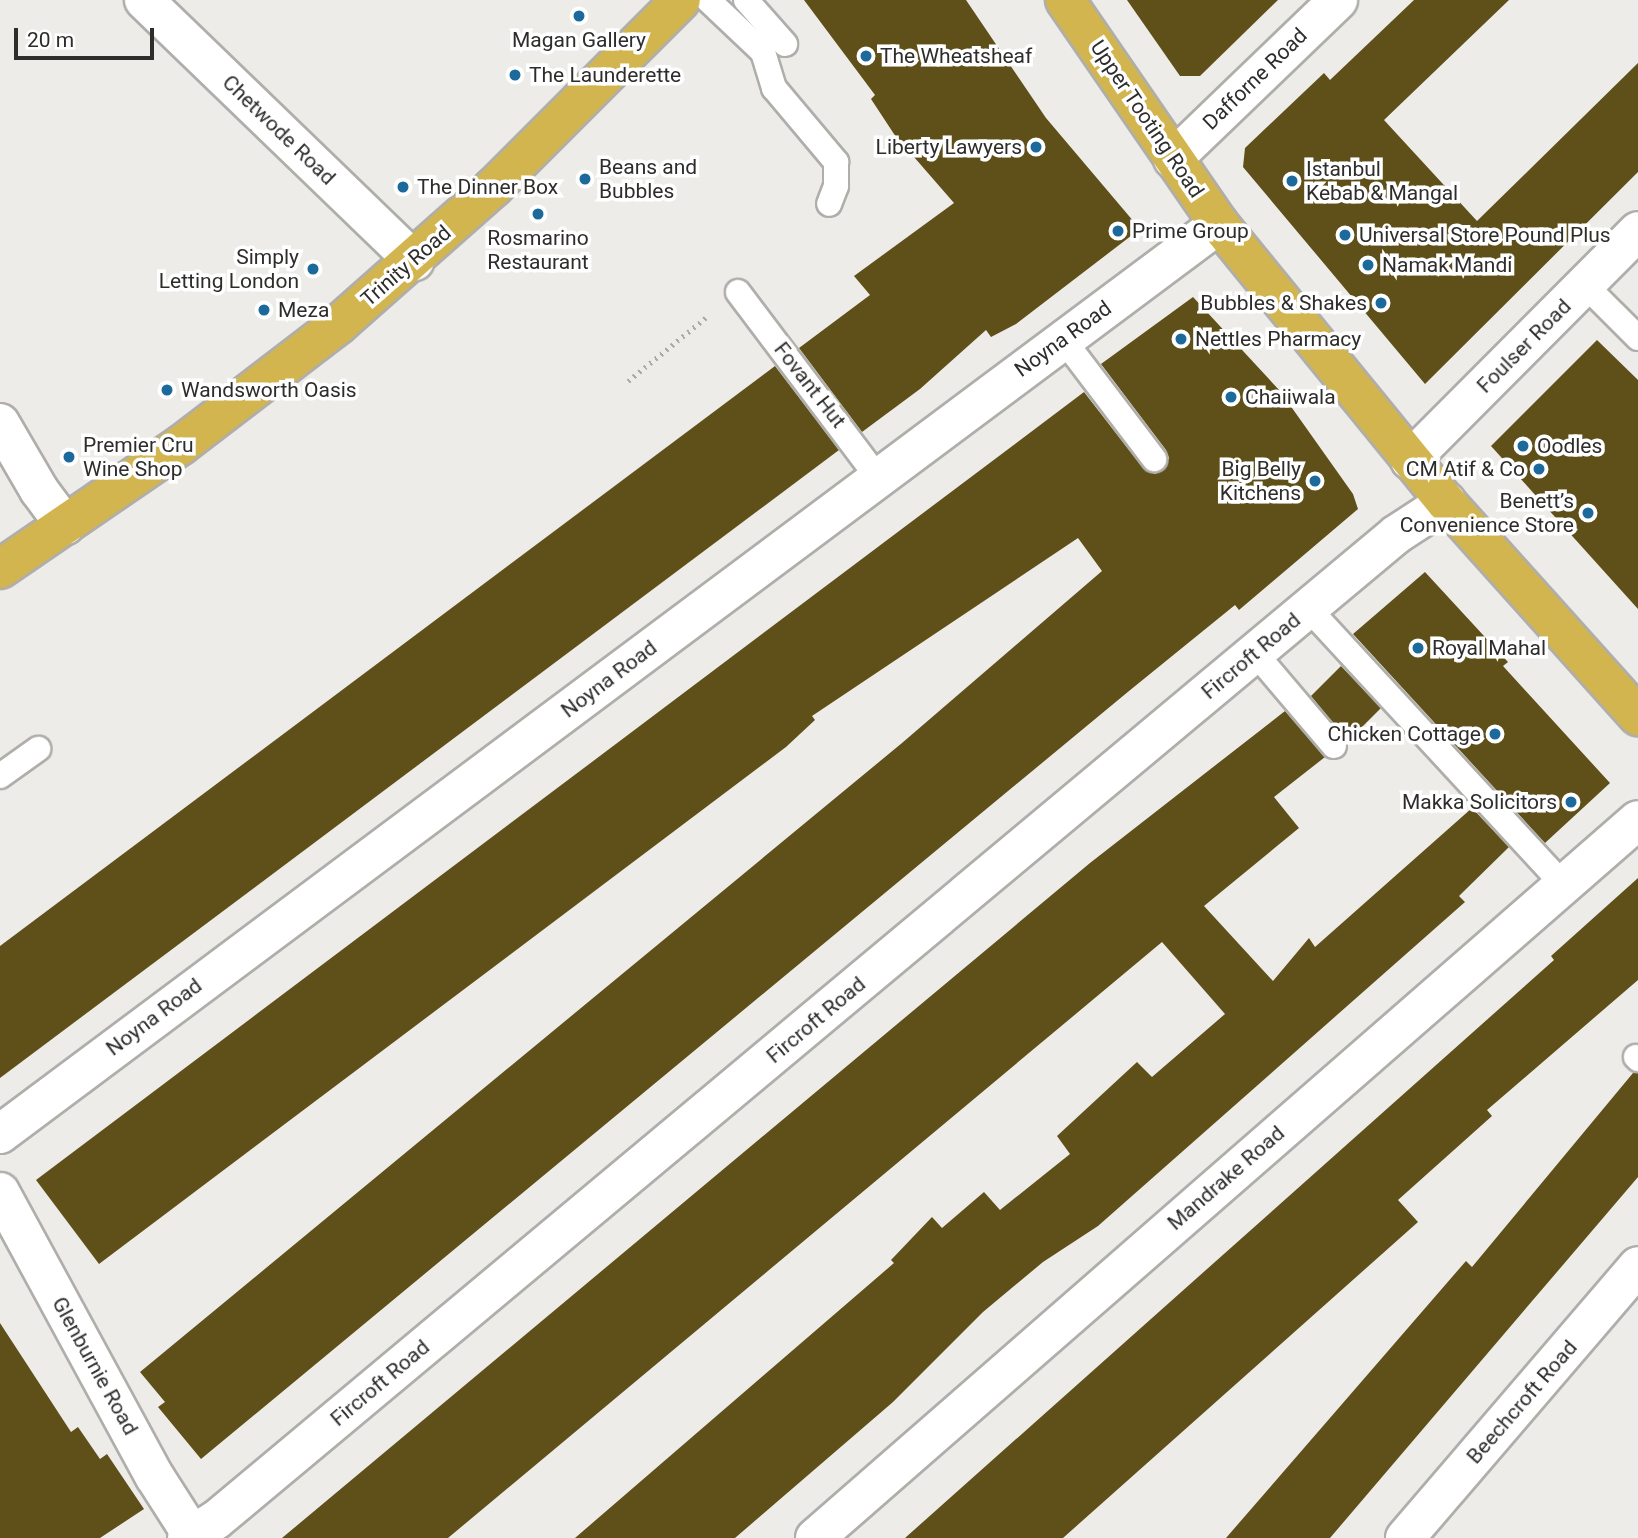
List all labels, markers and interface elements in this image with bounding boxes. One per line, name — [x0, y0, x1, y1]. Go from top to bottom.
marker: Magan Gallery — [571, 8, 587, 24]
scale bar — [18, 14, 158, 58]
street label: Dafforne Road — [1198, 23, 1312, 135]
place label: Magan Gallery — [512, 27, 646, 53]
text: 20 m — [27, 28, 74, 52]
street label: Upper Tooting Road — [1085, 35, 1209, 203]
place label: The Wheatsheaf — [880, 43, 1032, 69]
marker: The Wheatsheaf — [858, 48, 874, 64]
place label: The Launderette — [529, 62, 681, 88]
marker: The Launderette — [507, 67, 523, 83]
street label: Chetwode Road — [217, 70, 341, 190]
place label: Liberty Lawyers — [876, 134, 1022, 160]
marker: Liberty Lawyers — [1028, 139, 1044, 155]
place label: Beans and Bubbles — [599, 154, 697, 204]
place label: Istanbul Kebab & Mangal — [1306, 156, 1458, 206]
marker: Beans and Bubbles — [577, 171, 593, 187]
marker: Istanbul Kebab & Mangal — [1284, 173, 1300, 189]
place label: The Dinner Box — [417, 174, 558, 200]
marker: The Dinner Box — [395, 179, 411, 195]
marker: Rosmarino Restaurant — [530, 206, 546, 222]
place label: Prime Group — [1132, 218, 1249, 244]
street label: Trinity Road — [356, 220, 456, 312]
place label: Universal Store Pound Plus — [1359, 222, 1611, 248]
marker: Prime Group — [1110, 223, 1126, 239]
place label: Rosmarino Restaurant — [487, 225, 589, 275]
marker: Universal Store Pound Plus — [1337, 227, 1353, 243]
place label: Simply Letting London — [159, 244, 299, 294]
place label: Namak Mandi — [1382, 252, 1512, 278]
marker: Namak Mandi — [1360, 257, 1376, 273]
marker: Simply Letting London — [305, 261, 321, 277]
place label: Bubbles & Shakes — [1200, 290, 1367, 316]
street label: Foulser Road — [1472, 294, 1576, 398]
marker: Bubbles & Shakes — [1373, 295, 1389, 311]
street label: Noyna Road — [1010, 296, 1116, 382]
place label: Meza — [278, 297, 329, 323]
marker: Meza — [256, 302, 272, 318]
place label: Nettles Pharmacy — [1195, 326, 1361, 352]
marker: Nettles Pharmacy — [1173, 331, 1189, 347]
street label: Fovant Hut — [769, 337, 851, 433]
place label: Wandsworth Oasis — [181, 377, 357, 403]
marker: Wandsworth Oasis — [159, 382, 175, 398]
place label: Chaiiwala — [1245, 384, 1336, 410]
marker: Chaiiwala — [1223, 389, 1239, 405]
place label: Premier Cru Wine Shop — [83, 432, 194, 482]
place label: Oodles — [1537, 433, 1602, 459]
marker: Oodles — [1515, 438, 1531, 454]
marker: Premier Cru Wine Shop — [61, 449, 77, 465]
place label: Big Belly Kitchens — [1220, 456, 1301, 506]
place label: CM Atif & Co — [1406, 456, 1525, 482]
marker: CM Atif & Co — [1531, 461, 1547, 477]
marker: Big Belly Kitchens — [1307, 473, 1323, 489]
place label: Benett’s Convenience Store — [1400, 488, 1574, 538]
marker: Benett’s Convenience Store — [1580, 505, 1596, 521]
street label: Fircroft Road — [1197, 607, 1305, 705]
street label: Noyna Road — [556, 635, 662, 723]
place label: Royal Mahal — [1432, 635, 1546, 661]
marker: Royal Mahal — [1410, 640, 1426, 656]
place label: Chicken Cottage — [1328, 721, 1481, 747]
marker: Chicken Cottage — [1487, 726, 1503, 742]
place label: Makka Solicitors — [1402, 789, 1557, 815]
marker: Makka Solicitors — [1563, 794, 1579, 810]
street label: Fircroft Road — [762, 971, 870, 1069]
street label: Noyna Road — [101, 973, 207, 1061]
street label: Mandrake Road — [1163, 1121, 1289, 1235]
street label: Glenburnie Road — [47, 1293, 143, 1439]
street label: Fircroft Road — [326, 1334, 434, 1432]
street label: Beechcroft Road — [1462, 1335, 1582, 1469]

